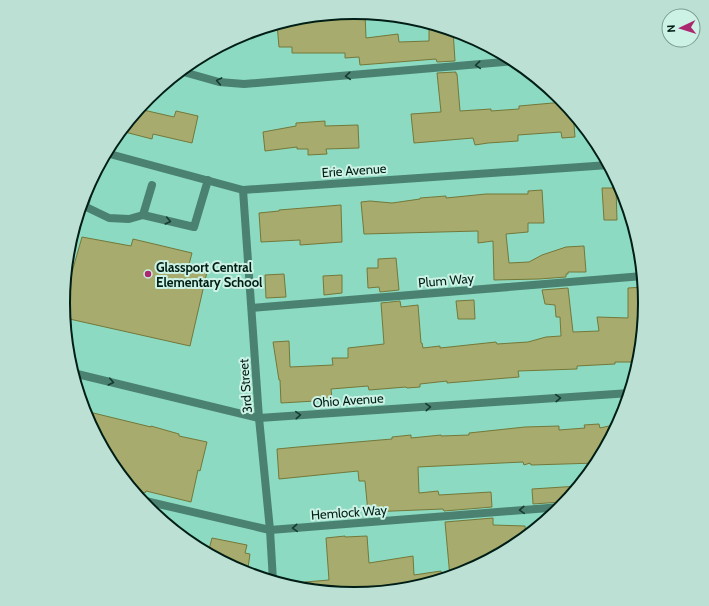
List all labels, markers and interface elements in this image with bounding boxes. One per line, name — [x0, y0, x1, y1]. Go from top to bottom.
north arrow — [661, 8, 701, 48]
text: N — [664, 24, 678, 33]
one-way arrow — [475, 60, 481, 69]
one-way arrow — [345, 71, 351, 80]
one-way arrow — [216, 78, 222, 86]
street label: Erie Avenue — [321, 160, 387, 180]
one-way arrow — [165, 217, 171, 225]
place label: Glassport Central Elementary School — [156, 259, 263, 290]
marker: Glassport Central Elementary School — [143, 269, 153, 279]
street label: Plum Way — [417, 270, 475, 290]
street label: 3rd Street — [235, 358, 255, 414]
one-way arrow — [108, 378, 114, 386]
street label: Ohio Avenue — [312, 390, 384, 410]
one-way arrow — [555, 394, 561, 402]
one-way arrow — [425, 402, 431, 411]
one-way arrow — [295, 411, 301, 420]
street label: Hemlock Way — [310, 501, 388, 523]
one-way arrow — [519, 506, 526, 515]
one-way arrow — [292, 523, 298, 532]

